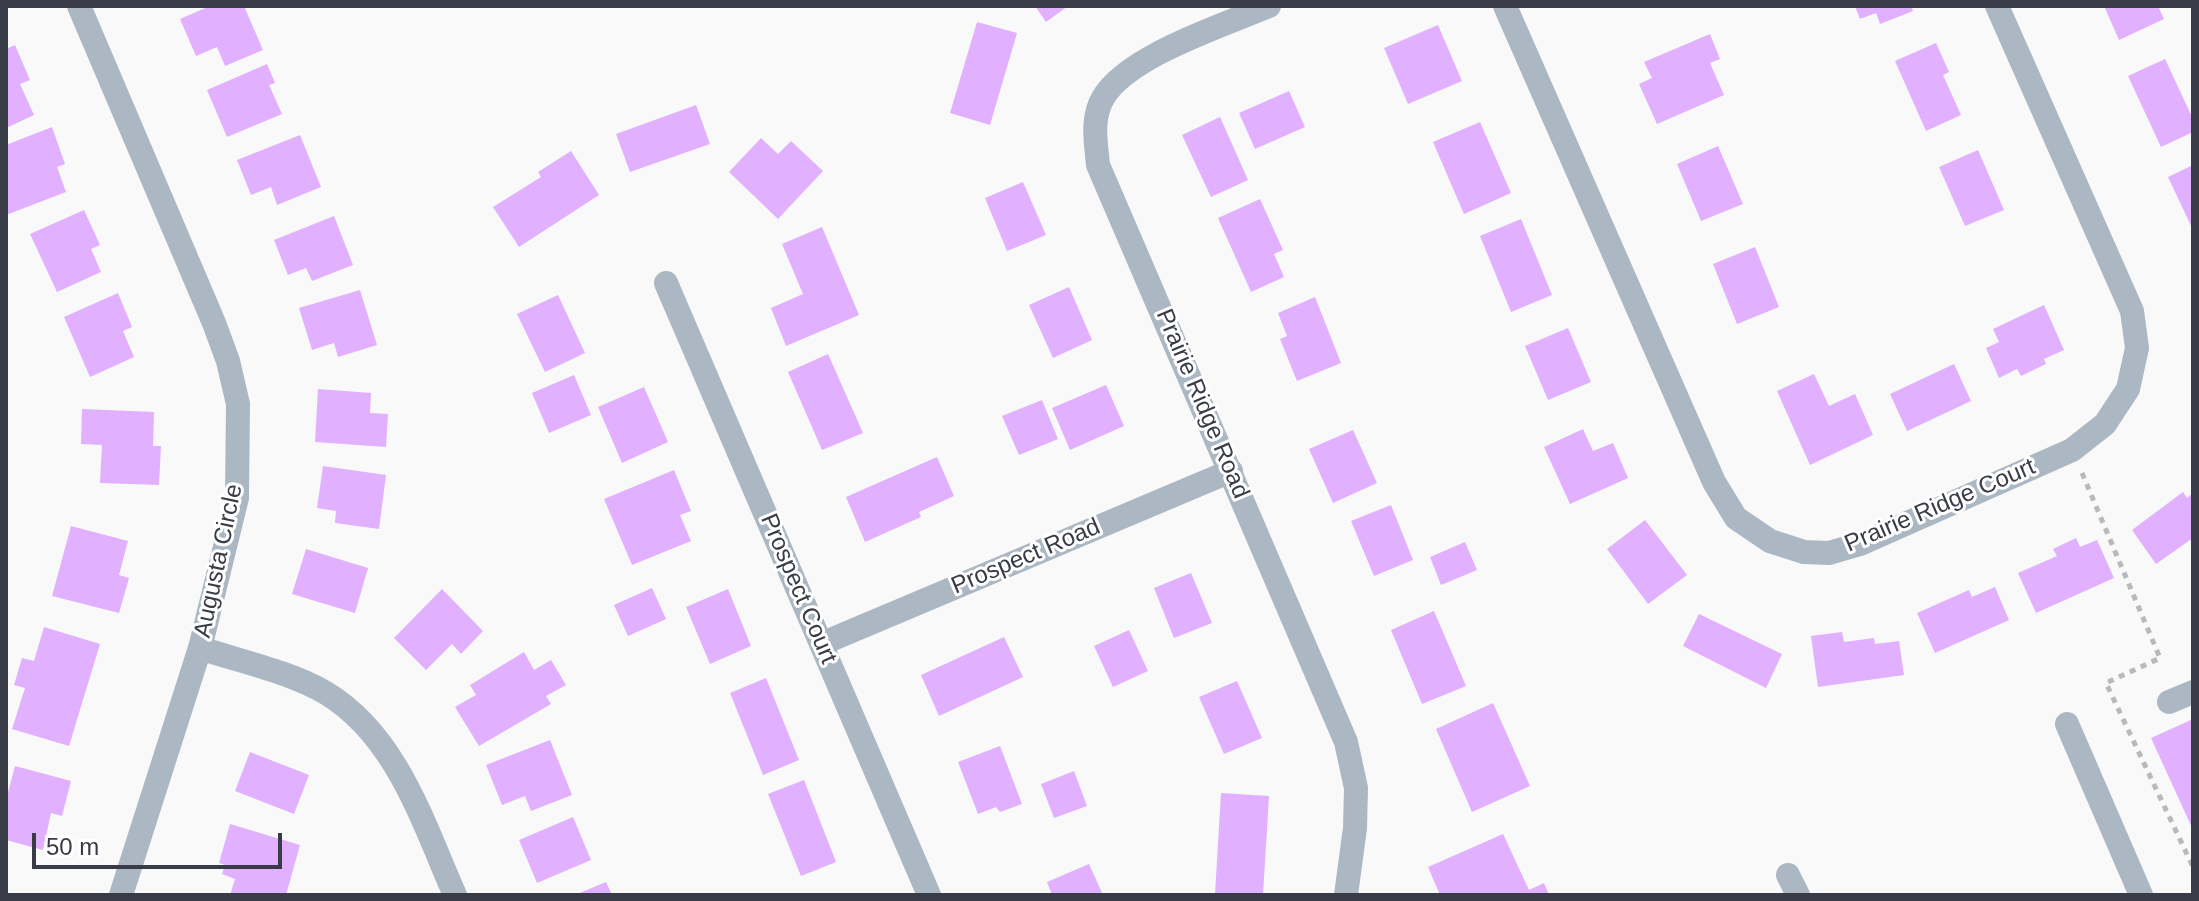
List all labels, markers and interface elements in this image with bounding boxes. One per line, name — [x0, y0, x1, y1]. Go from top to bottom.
street label: Prairie Ridge Road — [1149, 305, 1255, 503]
street label: Prairie Ridge Court — [1840, 453, 2040, 559]
street label: Augusta Circle — [189, 482, 249, 640]
street label: Prospect Court — [753, 510, 843, 668]
street label: Prospect Road — [947, 513, 1105, 601]
scale bar — [36, 817, 286, 867]
text: 50 m — [46, 833, 99, 860]

